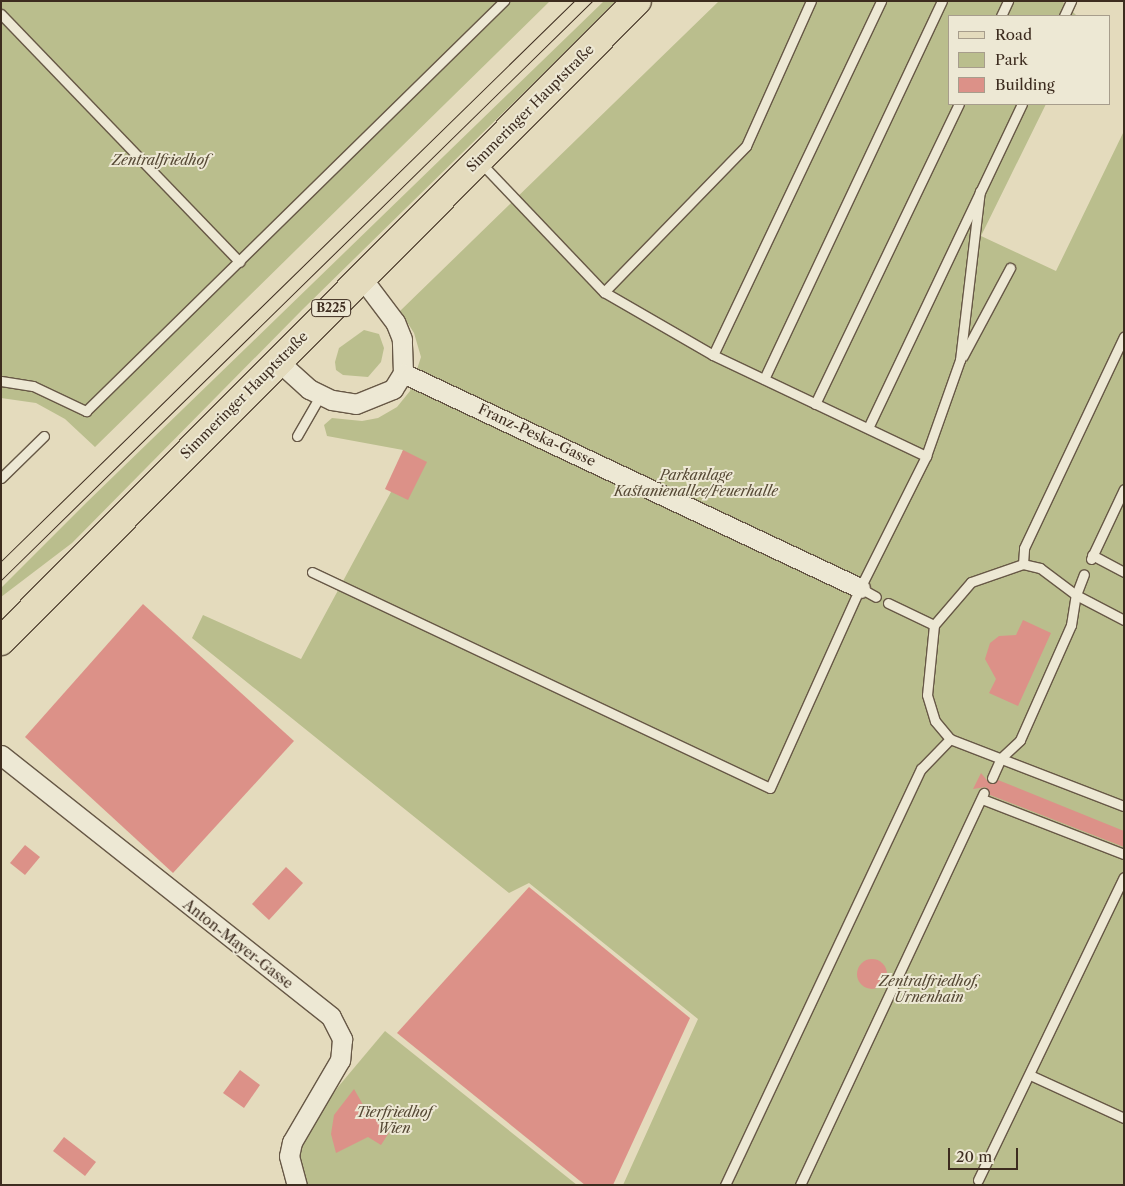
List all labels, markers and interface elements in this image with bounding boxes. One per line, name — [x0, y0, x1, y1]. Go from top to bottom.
legend — [948, 15, 1110, 105]
text: Road — [995, 25, 1032, 44]
street label: Simmeringer Hauptstraße — [463, 41, 597, 175]
text: Park — [995, 50, 1028, 69]
text: Building — [995, 75, 1055, 94]
park label: Zentralfriedhof — [111, 152, 209, 168]
road number: B225 — [311, 298, 351, 318]
street label: Simmeringer Hauptstraße — [177, 328, 311, 462]
street label: Franz-Peska-Gasse — [476, 400, 598, 470]
park label: Parkanlage Kastanienallee/Feuerhalle — [614, 467, 778, 500]
street label: Anton-Mayer-Gasse — [180, 896, 296, 992]
park label: Zentralfriedhof, Urnenhain — [878, 973, 980, 1006]
park label: Tierfriedhof Wien — [356, 1104, 432, 1136]
scale bar — [950, 1138, 1020, 1170]
text: 20 m — [956, 1147, 992, 1166]

